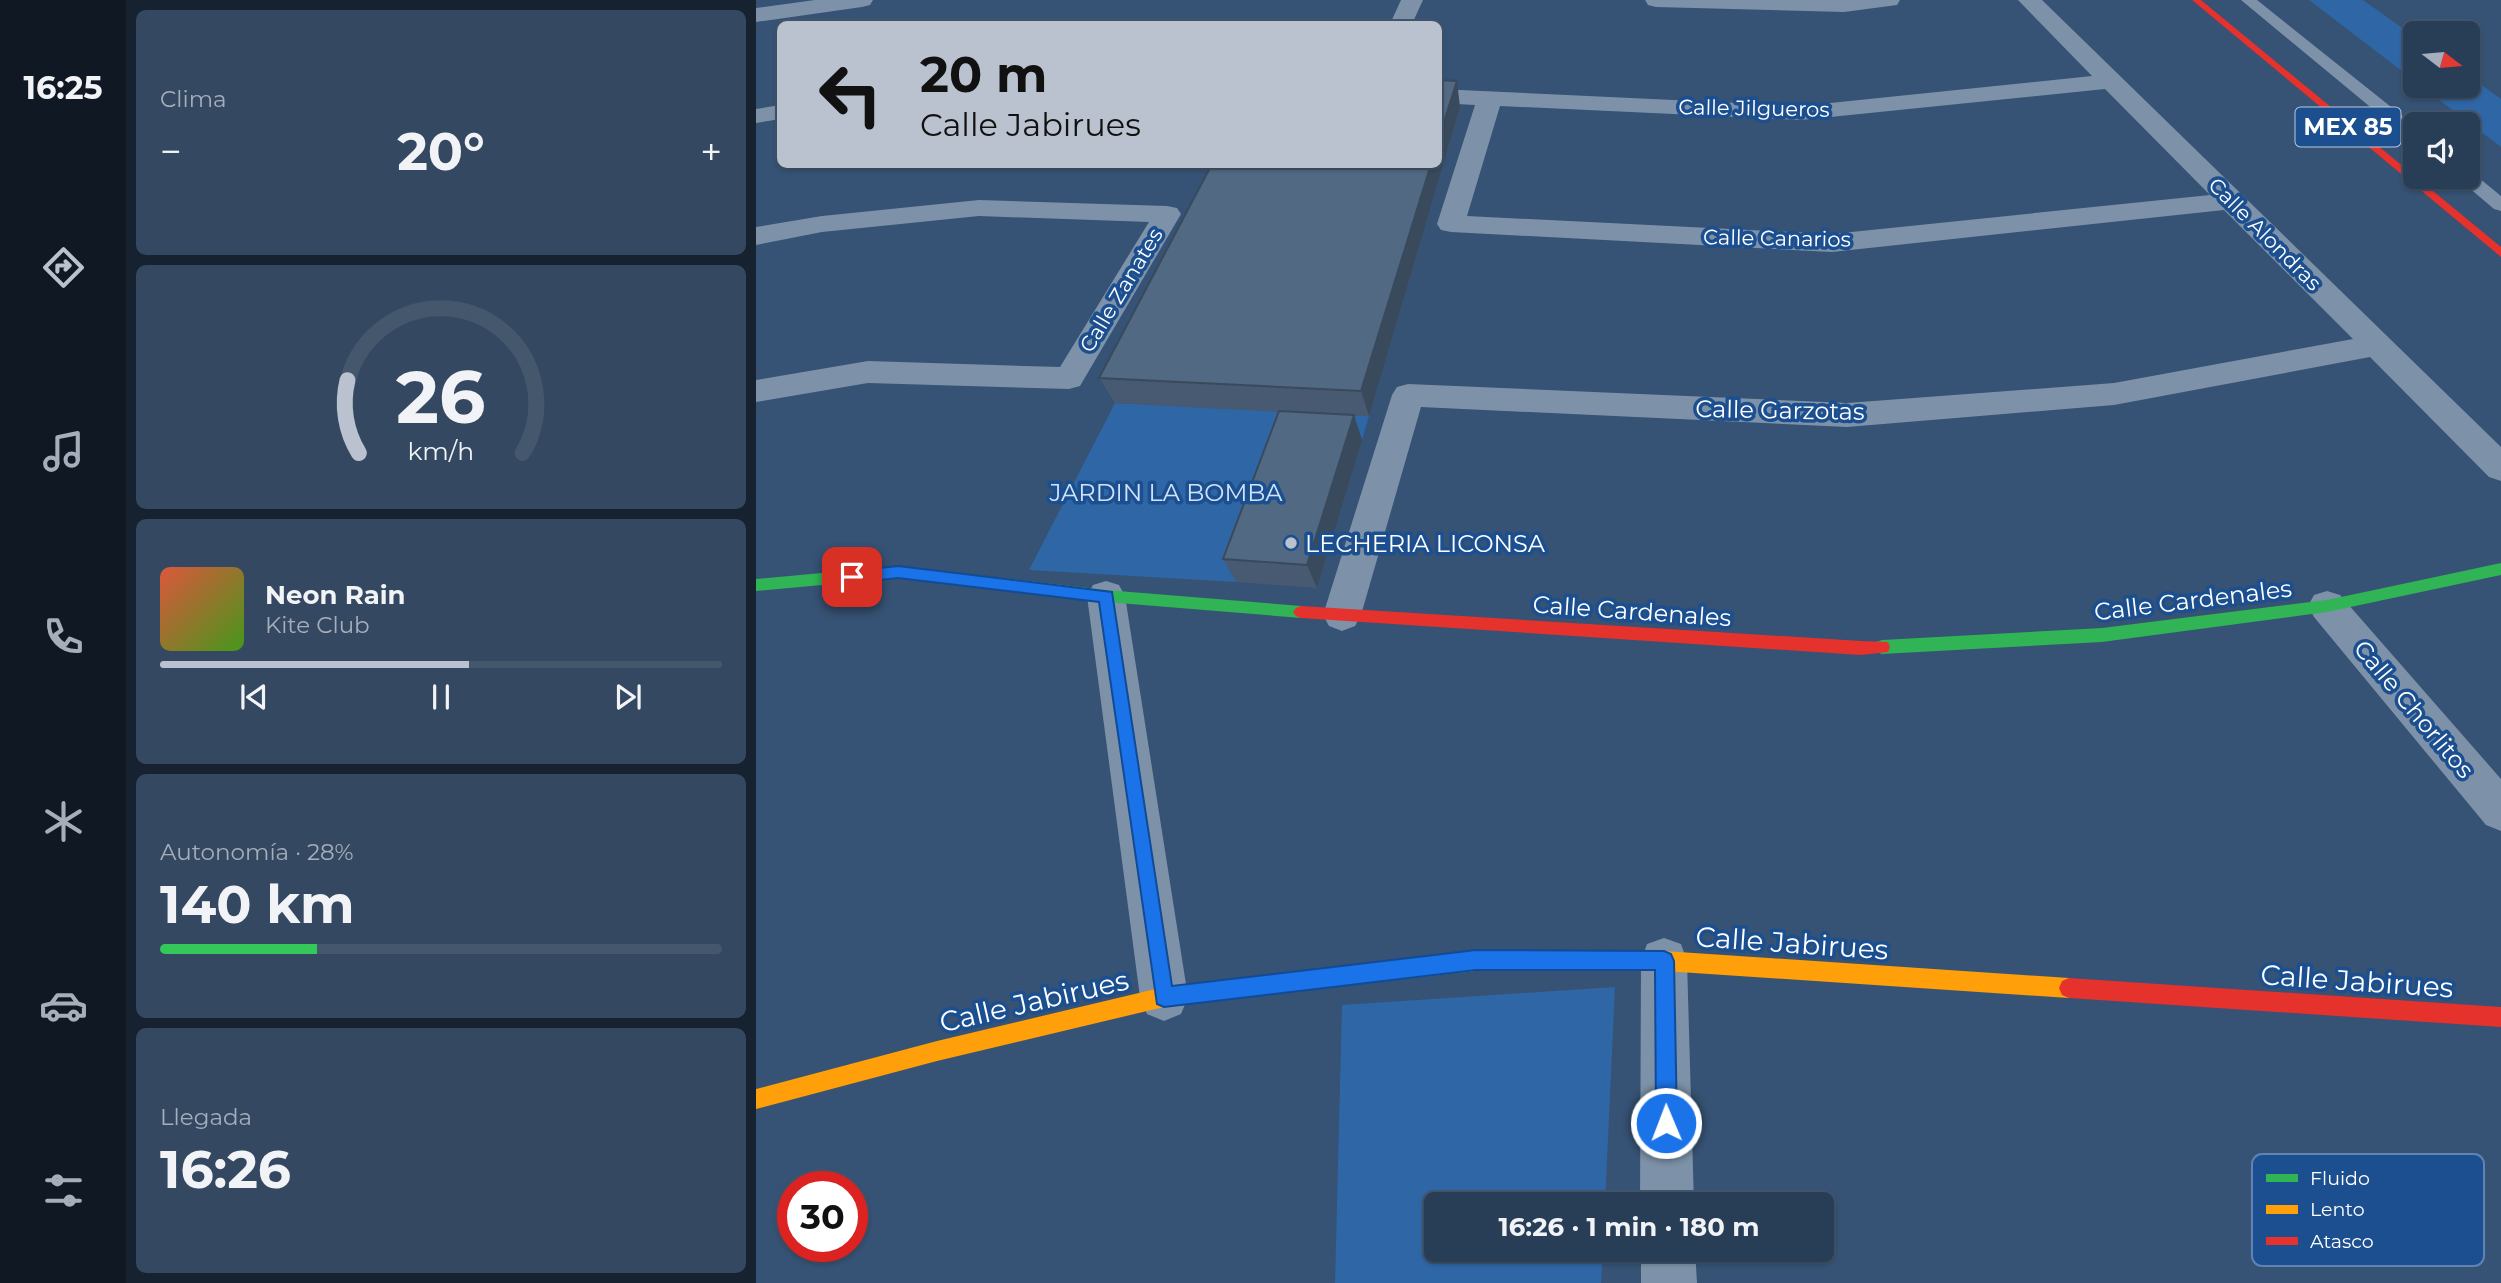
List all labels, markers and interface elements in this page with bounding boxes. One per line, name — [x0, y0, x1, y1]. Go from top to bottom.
north arrow — [2403, 21, 2480, 98]
map controls — [2403, 21, 2480, 189]
text: 20 m — [920, 45, 1047, 104]
icon: left — [805, 49, 896, 140]
text: 16:25 — [23, 68, 103, 107]
text: Clima — [160, 85, 227, 113]
street label: Calle Jilgueros — [1678, 94, 1830, 122]
text: Calle Jabirues — [920, 105, 1141, 144]
road number: MEX 85 — [2296, 108, 2400, 146]
button: sound — [2403, 112, 2480, 189]
text: 20° — [397, 120, 485, 183]
text: − — [160, 128, 182, 175]
text: + — [700, 128, 722, 175]
street label: Calle Alondras — [2203, 172, 2327, 296]
street label: Calle Zanates — [1074, 223, 1168, 357]
street label: Calle Canarios — [1703, 224, 1851, 252]
icon: directions — [39, 243, 88, 292]
text: 26 — [396, 353, 486, 441]
street label: Calle Garzotas — [1695, 394, 1865, 426]
icon: music — [39, 427, 88, 476]
text: km/h — [408, 436, 474, 466]
park label: JARDIN LA BOMBA — [1048, 478, 1283, 507]
place label: LECHERIA LICONSA — [1305, 529, 1546, 558]
marker: LECHERIA LICONSA — [1283, 535, 1299, 551]
pin — [822, 547, 882, 607]
icon: arrive — [833, 558, 871, 596]
street label: Calle Cardenales — [2093, 573, 2293, 627]
text: Neon Rain — [265, 579, 406, 611]
street label: Calle Cardenales — [1532, 590, 1732, 632]
text: Kite Club — [265, 611, 370, 639]
icon: phone — [39, 612, 88, 661]
street label: Calle Chorlitos — [2348, 634, 2480, 784]
icon: previous — [235, 678, 273, 716]
icon: pause — [422, 678, 460, 716]
icon: next — [609, 678, 647, 716]
icon: climate — [39, 797, 88, 846]
text: Autonomía · 28% — [160, 838, 354, 866]
text: 140 km — [160, 873, 355, 936]
street label: Calle Jabirues — [1694, 919, 1890, 967]
street label: Calle Jabirues — [2259, 957, 2455, 1005]
street label: Calle Jabirues — [936, 963, 1132, 1039]
icon: car — [39, 981, 88, 1030]
position arrow — [1629, 1086, 1703, 1160]
text: Llegada — [160, 1103, 252, 1131]
text: 16:26 — [160, 1138, 291, 1201]
legend — [2252, 1154, 2484, 1266]
icon: filters — [39, 1166, 88, 1215]
text: Fluido — [2310, 1167, 2370, 1190]
speed limit sign: 30 — [777, 1171, 868, 1262]
text: Lento — [2310, 1198, 2365, 1221]
text: 16:26 · 1 min · 180 m — [1499, 1211, 1759, 1243]
text: Atasco — [2310, 1230, 2374, 1253]

